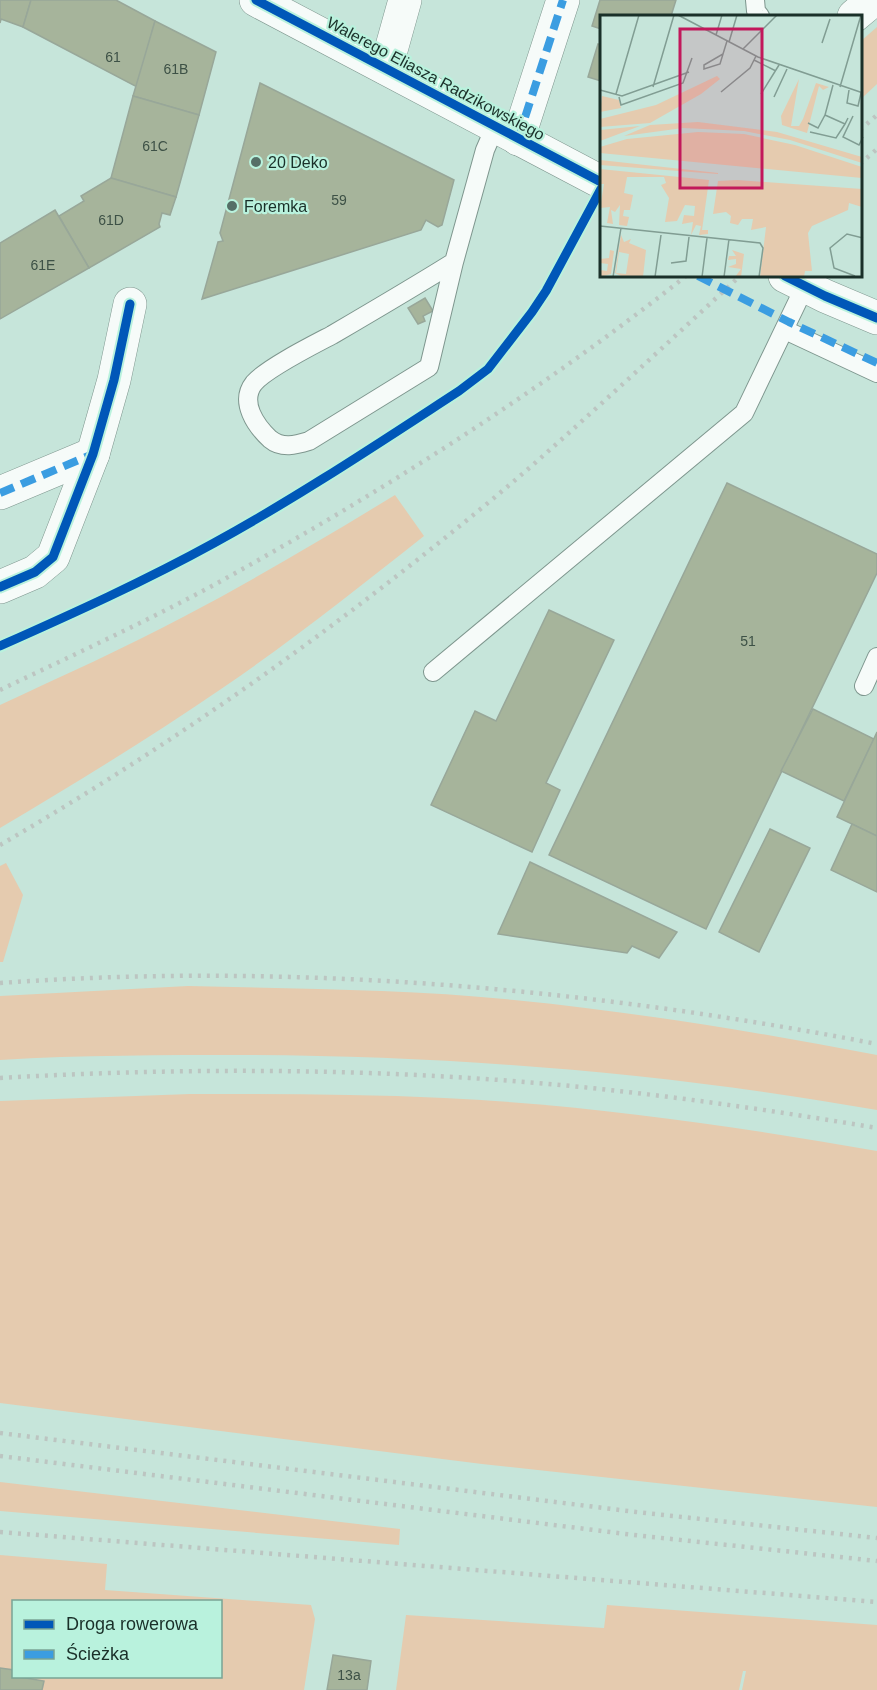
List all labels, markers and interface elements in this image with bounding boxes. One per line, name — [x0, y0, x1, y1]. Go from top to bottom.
street label: Walerego Eliasza Radzikowskiego — [324, 14, 548, 143]
inset map — [600, 15, 862, 278]
house number: 61 — [105, 49, 121, 65]
house number: 61B — [164, 61, 188, 77]
house number: 61C — [142, 138, 168, 154]
place label: 20 Deko — [268, 154, 328, 171]
marker: 20 Deko — [249, 155, 263, 169]
house number: 59 — [331, 192, 347, 208]
place label: Foremka — [244, 198, 307, 215]
marker: Foremka — [225, 199, 239, 213]
house number: 61D — [98, 212, 124, 228]
house number: 61E — [31, 257, 55, 273]
house number: 51 — [740, 633, 756, 649]
legend — [12, 1600, 222, 1678]
text: Droga rowerowa — [66, 1614, 199, 1634]
text: Ścieżka — [66, 1643, 130, 1664]
house number: 13a — [337, 1667, 361, 1683]

